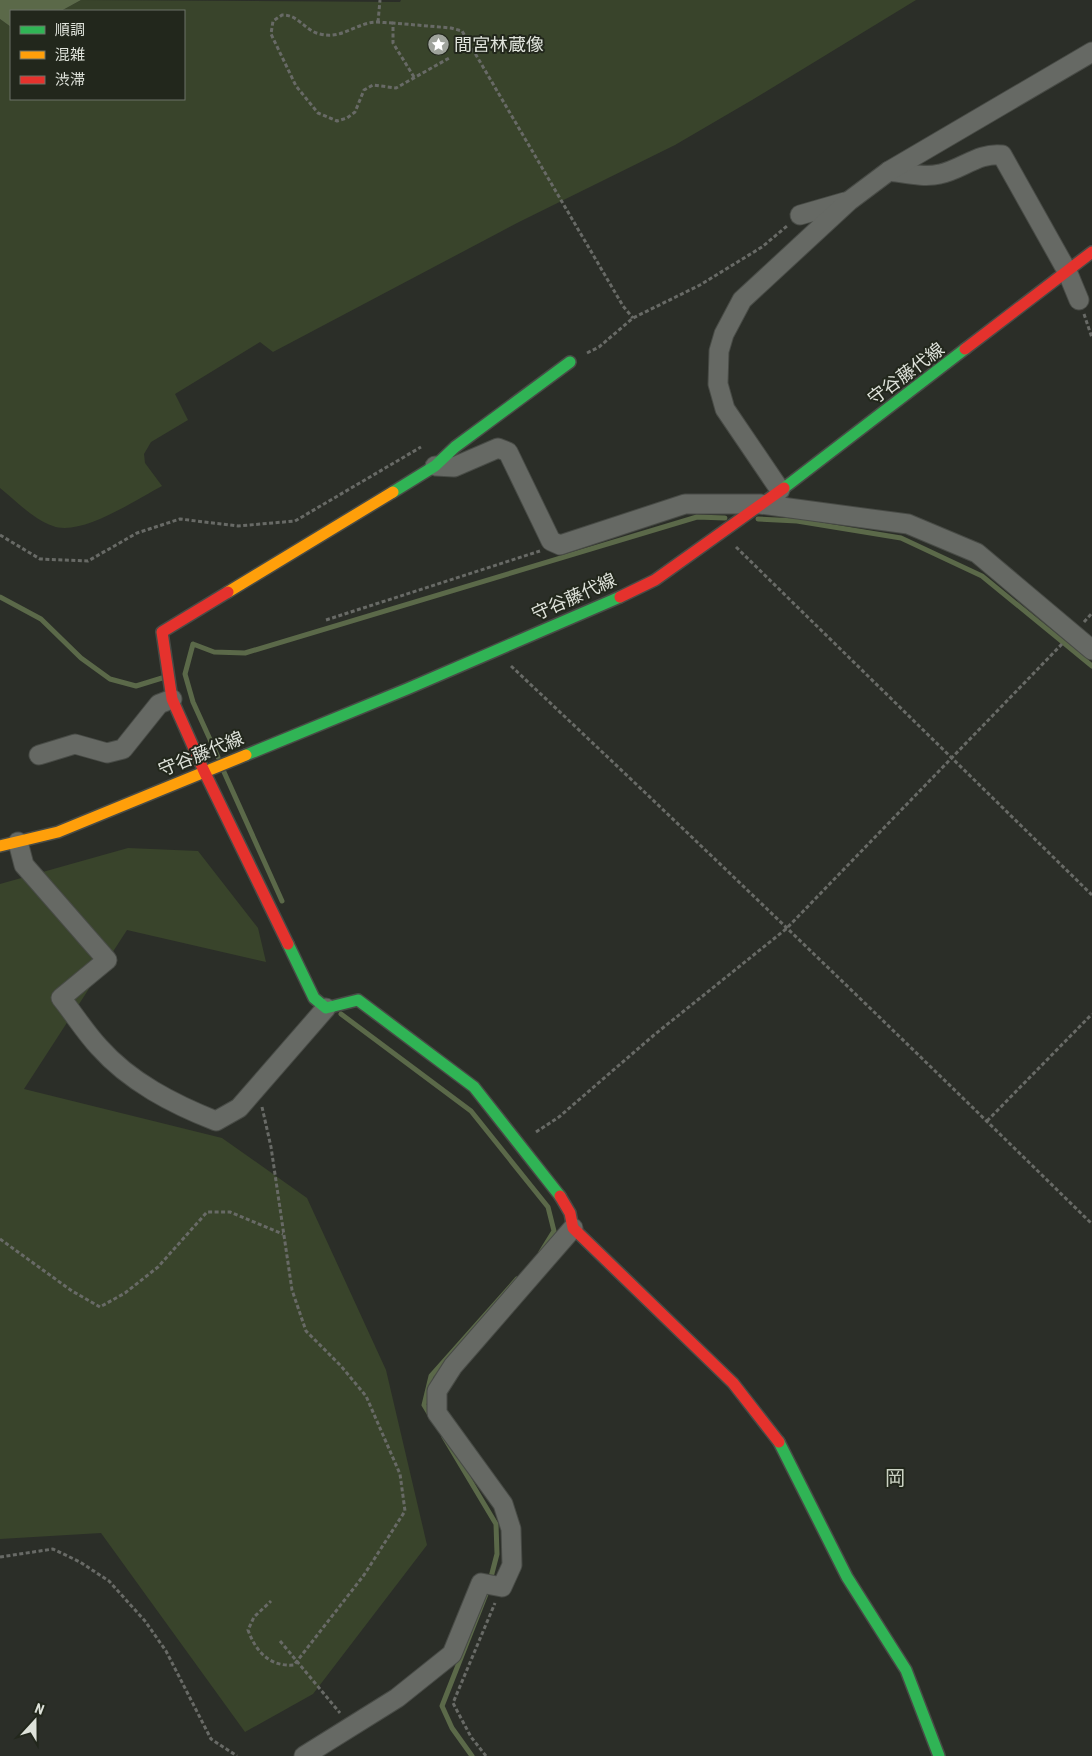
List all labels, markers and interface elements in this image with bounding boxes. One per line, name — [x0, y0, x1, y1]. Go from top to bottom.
legend — [10, 10, 185, 100]
text: 順調 — [55, 21, 85, 39]
place icon: 間宮林蔵像 — [426, 33, 450, 57]
place label: 間宮林蔵像 — [454, 34, 544, 55]
text: 混雑 — [55, 46, 85, 64]
text: 渋滞 — [55, 71, 85, 89]
street label: 守谷藤代線 — [863, 338, 948, 409]
street label: 守谷藤代線 — [528, 569, 619, 624]
street label: 守谷藤代線 — [155, 727, 246, 780]
district label: 岡 — [885, 1466, 905, 1490]
north arrow — [10, 1696, 60, 1746]
text: N — [33, 1700, 47, 1718]

